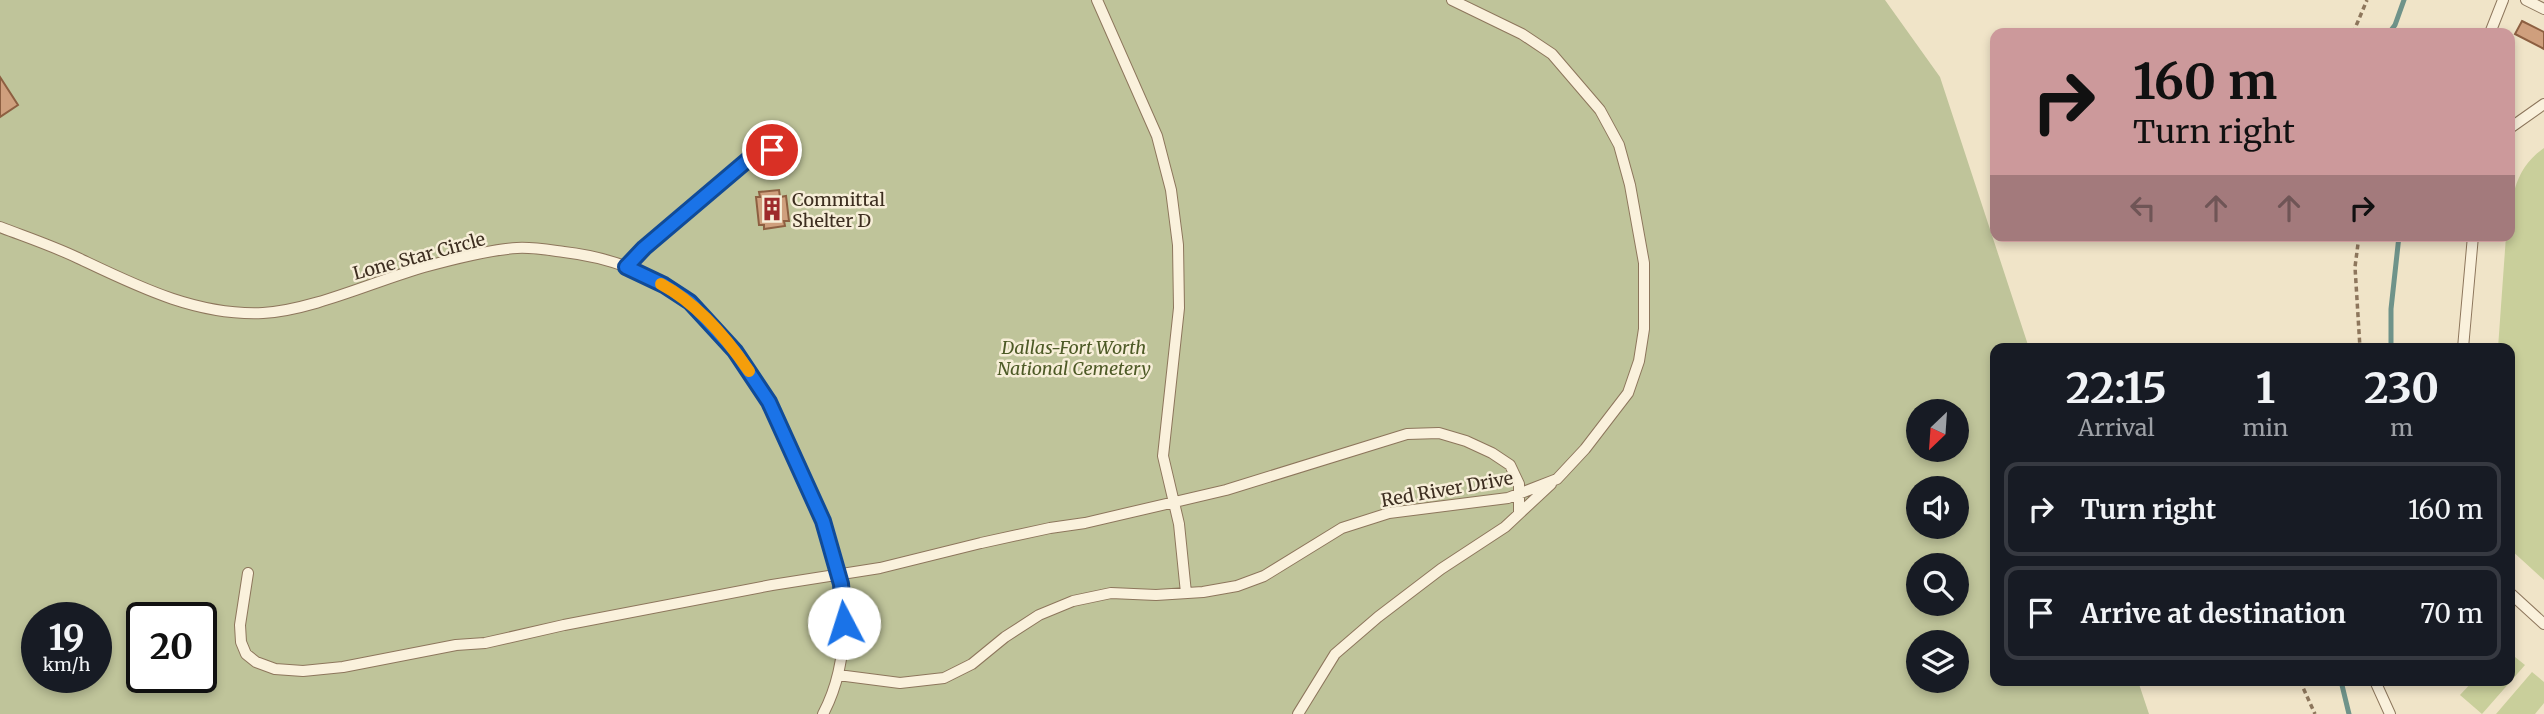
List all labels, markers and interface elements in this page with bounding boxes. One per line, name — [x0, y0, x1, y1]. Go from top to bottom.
text: 160 m — [2133, 51, 2277, 112]
icon: right — [2018, 56, 2109, 147]
text: Turn right — [2133, 112, 2295, 152]
pin — [742, 120, 802, 180]
icon: arrive — [753, 131, 791, 169]
place label: Committal Shelter D — [792, 188, 885, 232]
icon: left — [2124, 189, 2162, 227]
icon: ahead — [2197, 189, 2235, 227]
icon: ahead — [2270, 189, 2308, 227]
icon: right — [2343, 189, 2381, 227]
building icon: Committal Shelter D — [758, 195, 786, 223]
street label: Lone Star Circle — [350, 227, 488, 285]
park label: Dallas-Fort Worth National Cemetery — [997, 336, 1151, 380]
text: 22:15 — [2066, 362, 2167, 414]
text: 1 — [2256, 362, 2275, 414]
text: 230 — [2364, 362, 2439, 414]
north arrow — [1906, 399, 1969, 462]
map controls — [1906, 399, 1969, 693]
text: Arrival — [2078, 413, 2155, 442]
text: min — [2243, 413, 2288, 442]
text: m — [2390, 413, 2413, 442]
street label: Red River Drive — [1379, 466, 1515, 512]
button: sound — [1906, 476, 1969, 539]
icon: right — [2022, 490, 2060, 528]
text: Turn right — [2081, 493, 2216, 526]
text: 160 m — [2408, 493, 2483, 526]
button: search — [1906, 553, 1969, 616]
position arrow — [807, 586, 881, 660]
icon: arrive — [2022, 594, 2060, 632]
text: Arrive at destination — [2081, 597, 2346, 630]
text: 70 m — [2420, 597, 2483, 630]
speed limit sign: 20 — [126, 602, 217, 693]
text: 19 — [48, 616, 85, 660]
button: layers — [1906, 630, 1969, 693]
text: km/h — [43, 653, 90, 676]

